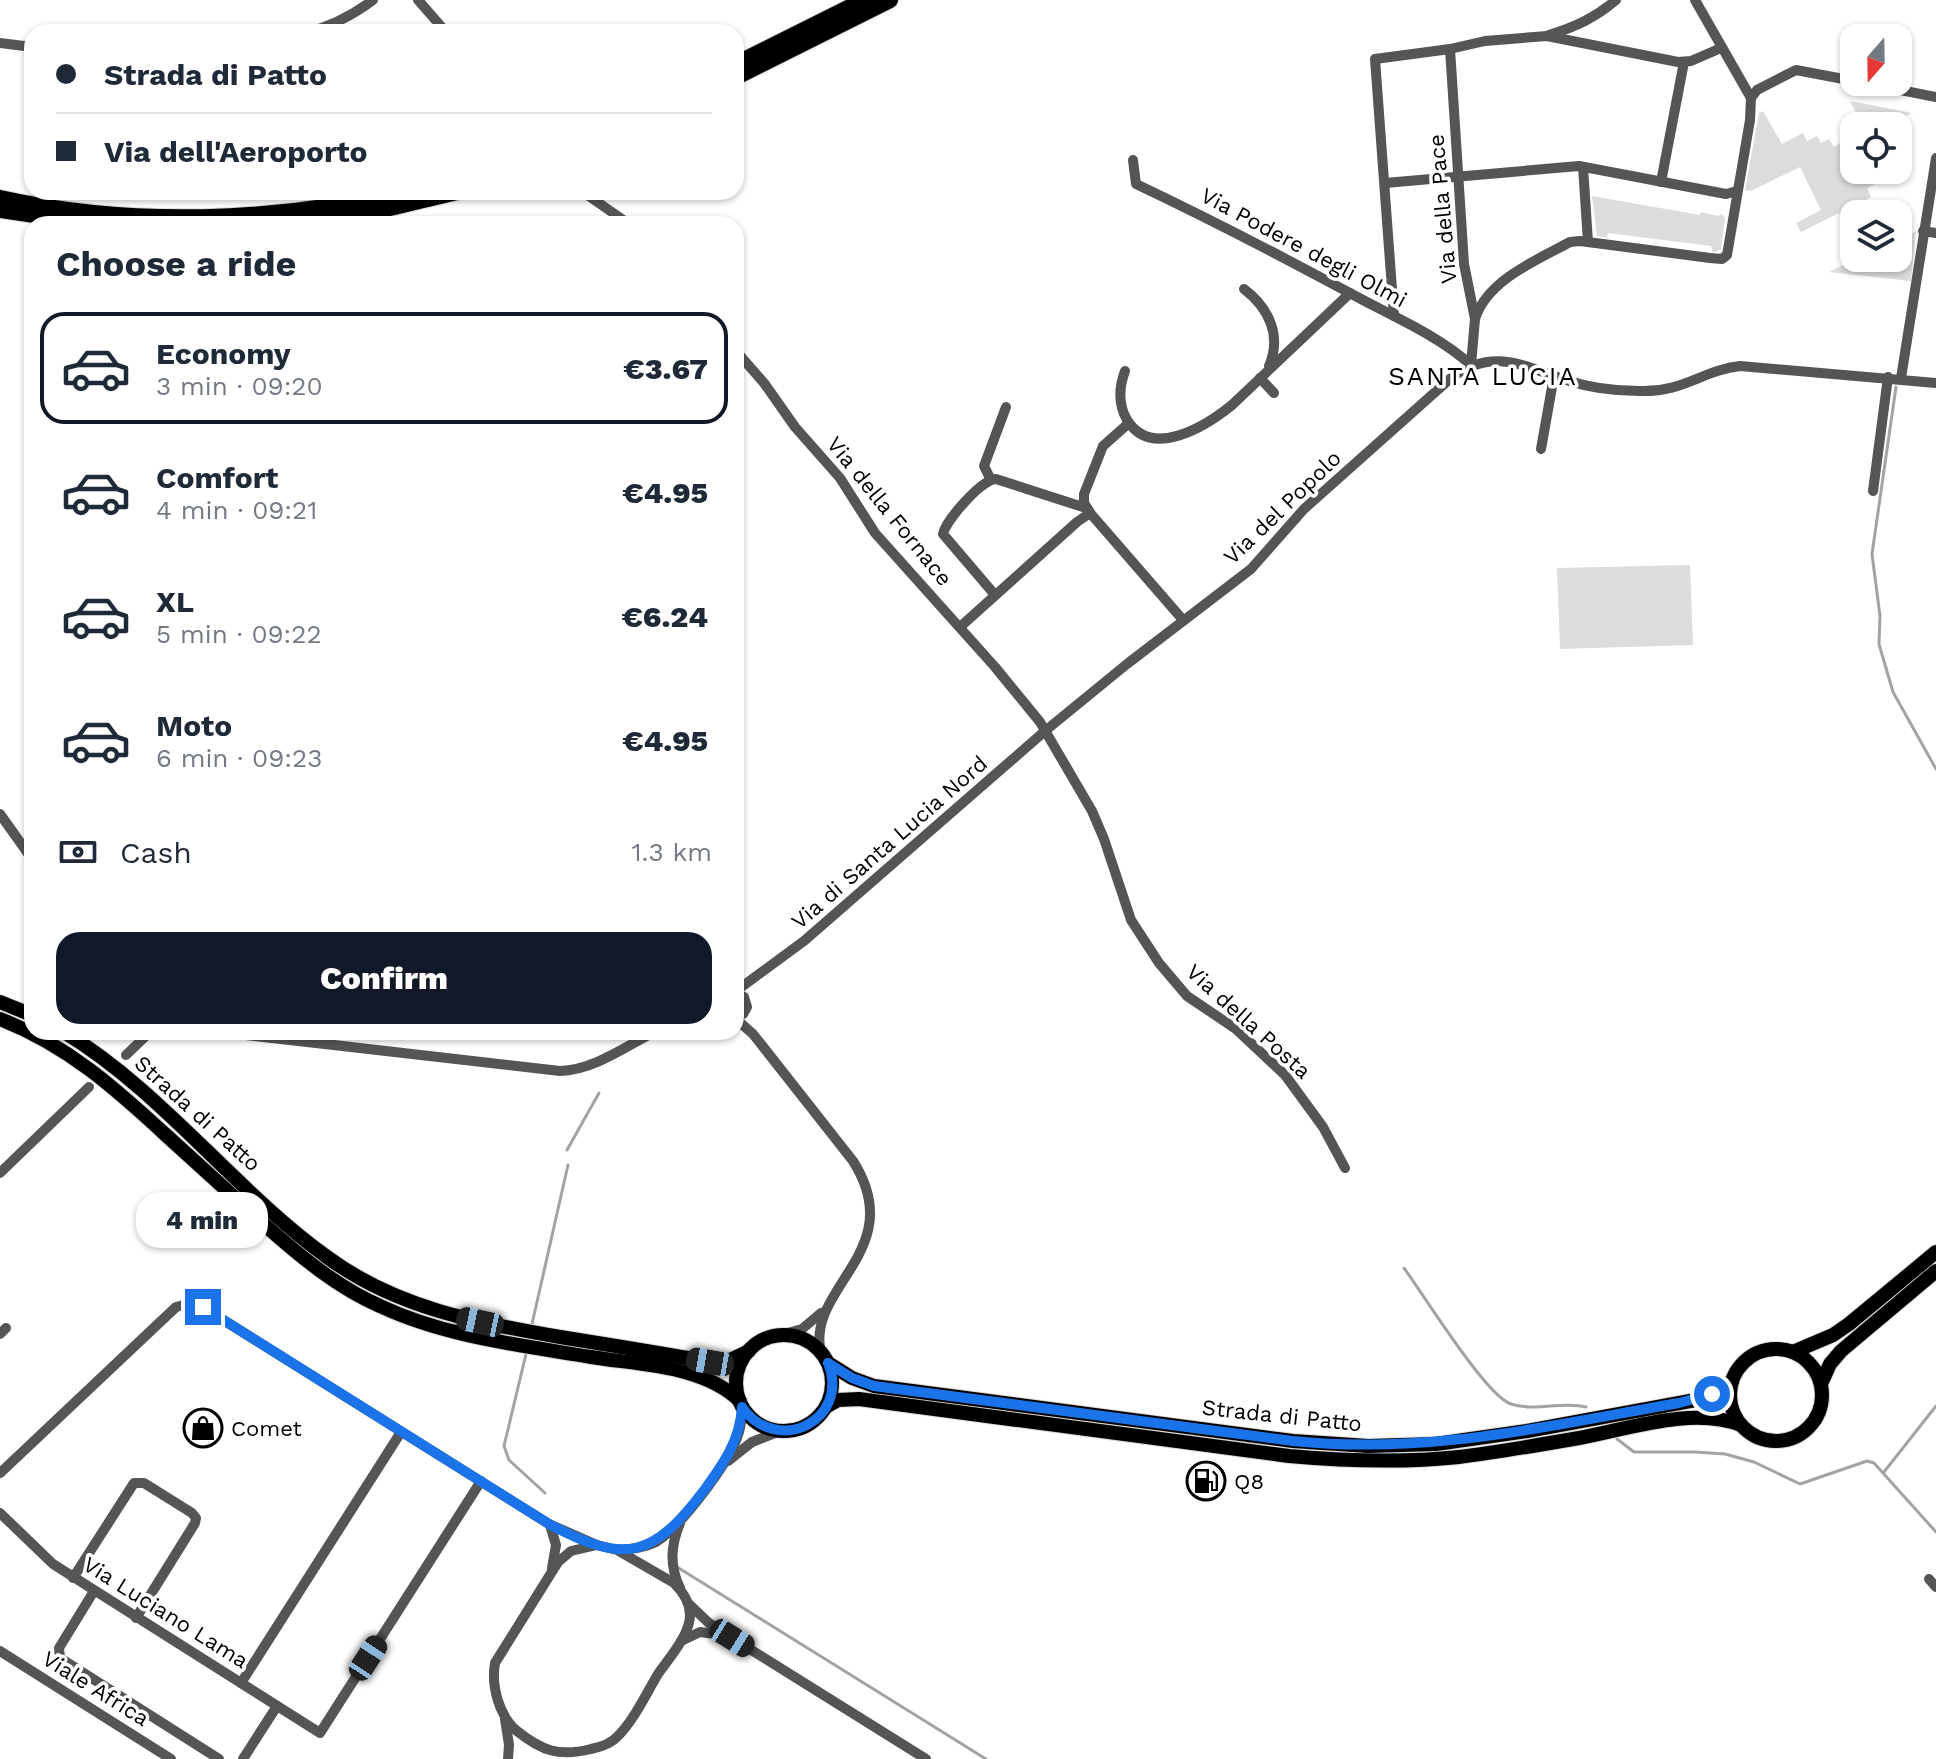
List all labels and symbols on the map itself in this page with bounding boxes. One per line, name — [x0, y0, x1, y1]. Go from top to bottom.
north arrow — [1840, 24, 1912, 96]
street label: Via della Pace — [1424, 133, 1461, 285]
street label: Via Podere degli Olmi — [1197, 183, 1411, 312]
district label: SANTA LUCIA — [1388, 361, 1578, 391]
street label: Via della Fornace — [822, 432, 957, 591]
street label: Via del Popolo — [1219, 445, 1346, 569]
street label: Via di Santa Lucia Nord — [786, 751, 992, 934]
street label: Via della Posta — [1181, 959, 1316, 1084]
street label: Strada di Patto — [130, 1050, 266, 1176]
callout: 4 min — [137, 1191, 269, 1247]
route end — [185, 1289, 221, 1325]
car — [454, 1305, 506, 1339]
car — [684, 1346, 736, 1378]
route start — [1694, 1376, 1730, 1412]
street label: Strada di Patto — [1201, 1395, 1363, 1436]
shop icon: Comet — [182, 1407, 224, 1449]
place label: Comet — [231, 1416, 302, 1441]
fuel station icon: Q8 — [1185, 1460, 1227, 1502]
place label: Q8 — [1234, 1469, 1264, 1494]
street label: Via Luciano Lama — [79, 1551, 253, 1673]
car — [705, 1615, 759, 1661]
car — [345, 1631, 391, 1685]
street label: Viale Africa — [38, 1646, 154, 1731]

